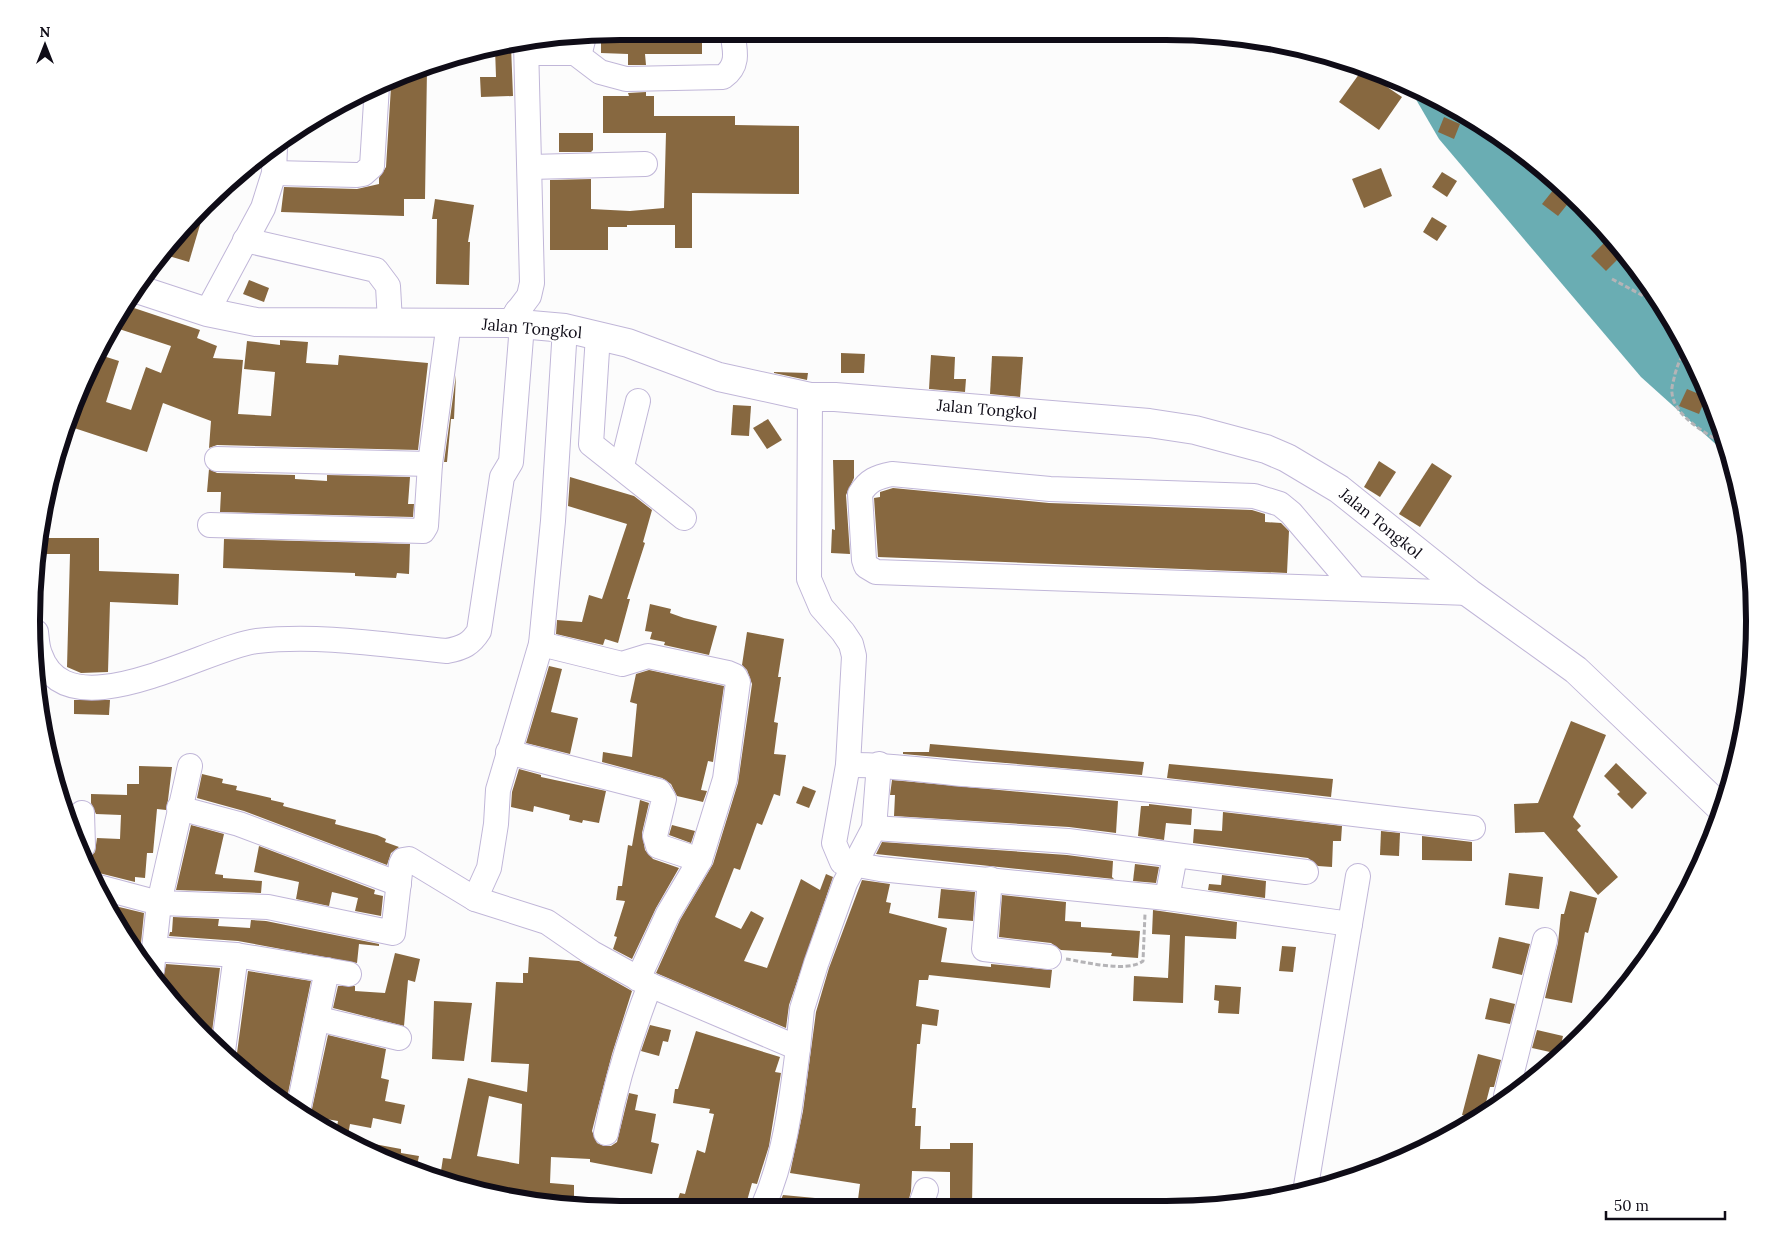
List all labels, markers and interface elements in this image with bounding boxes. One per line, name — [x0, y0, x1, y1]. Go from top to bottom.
north arrow — [20, 20, 70, 70]
text: N — [40, 23, 51, 41]
street label: Jalan Tongkol — [480, 314, 583, 342]
street label: Jalan Tongkol — [935, 395, 1038, 423]
street label: Jalan Tongkol — [1335, 483, 1426, 562]
scale bar — [1606, 1188, 1725, 1220]
text: 50 m — [1614, 1196, 1649, 1215]

